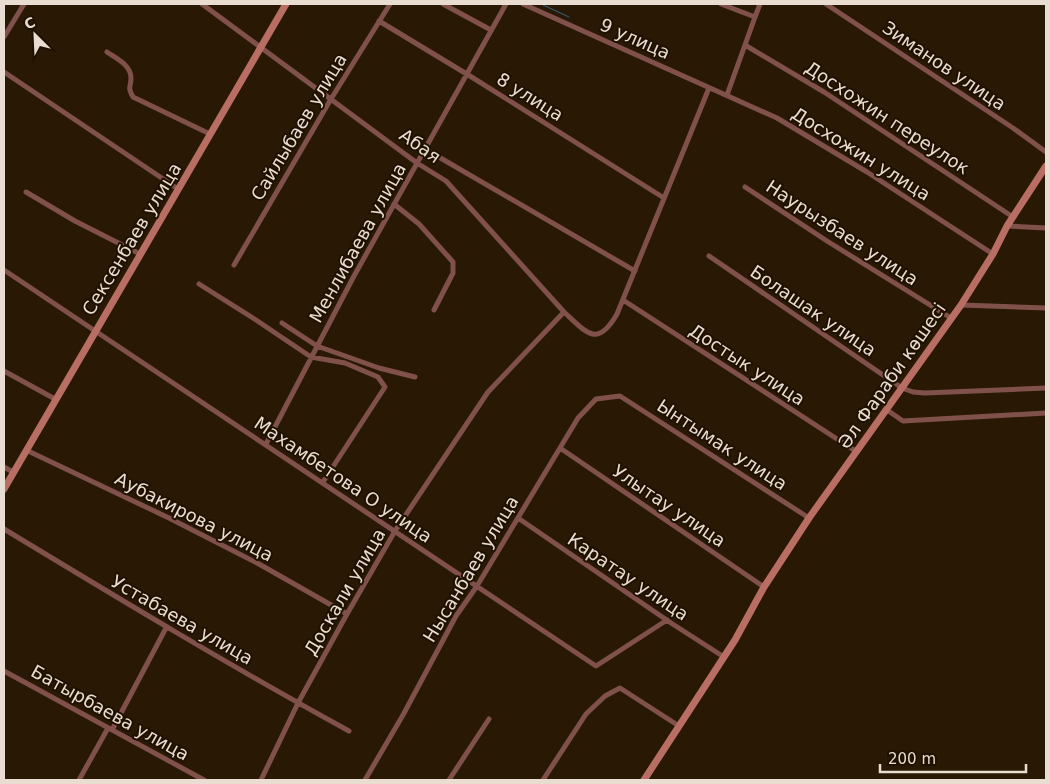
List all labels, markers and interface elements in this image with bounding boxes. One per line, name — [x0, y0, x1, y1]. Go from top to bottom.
north arrow — [10, 10, 60, 60]
text: С — [22, 14, 38, 33]
street label: 9 улица — [597, 14, 673, 63]
street label: Зиманов улица — [879, 17, 1010, 115]
street label: Сайлыбаев улица — [246, 49, 351, 204]
street label: Досхожин переулок — [801, 57, 973, 179]
street label: 8 улица — [493, 68, 567, 125]
street label: Досхожин улица — [788, 102, 934, 205]
street label: Абая — [396, 124, 445, 167]
street label: Сексенбаев улица — [78, 159, 185, 319]
street label: Менлибаева улица — [305, 159, 410, 326]
street label: Наурызбаев улица — [762, 176, 922, 290]
street label: Болашак улица — [746, 261, 880, 360]
street label: Әл Фараби көшесі — [833, 299, 950, 453]
street label: Достык улица — [686, 319, 809, 410]
street label: Ынтымак улица — [653, 395, 791, 494]
street label: Махамбетова О улица — [250, 412, 436, 547]
street label: Улытау улица — [609, 460, 730, 551]
street label: Аубакирова улица — [112, 468, 277, 566]
street label: Нысанбаев улица — [419, 492, 523, 646]
street label: Доскали улица — [300, 525, 389, 659]
street label: Каратау улица — [564, 528, 693, 625]
street label: Устабаева улица — [108, 570, 257, 669]
street label: Батырбаева улица — [28, 660, 193, 765]
scale bar — [880, 742, 1026, 774]
text: 200 m — [888, 750, 936, 768]

